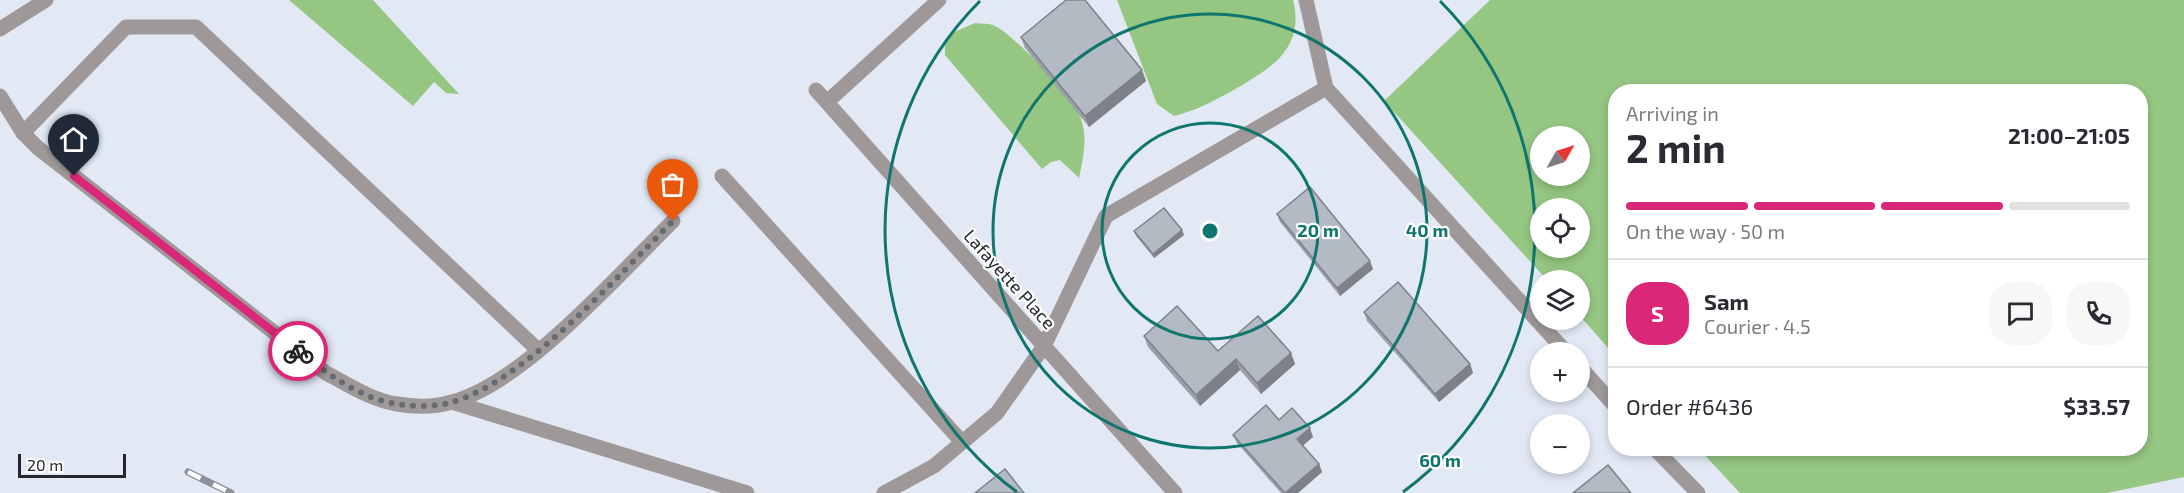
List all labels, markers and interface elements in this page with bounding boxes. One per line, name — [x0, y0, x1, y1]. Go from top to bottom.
text: Arriving in — [1626, 101, 1719, 125]
pin — [48, 114, 99, 176]
text: 21:00–21:05 — [2008, 122, 2130, 148]
icon: home — [57, 123, 90, 156]
text: 2 min — [1626, 124, 1726, 171]
north arrow — [1530, 126, 1590, 186]
map controls — [1530, 126, 1590, 474]
pin — [647, 159, 698, 221]
icon: bag — [656, 168, 689, 201]
button: locate — [1530, 198, 1590, 258]
text: 20 m — [1297, 219, 1339, 241]
text: 40 m — [1406, 219, 1448, 241]
text: On the way · 50 m — [1626, 219, 1785, 243]
centre of rings — [1200, 221, 1220, 241]
street label: Lafayette Place — [959, 225, 1061, 333]
button: layers — [1530, 270, 1590, 330]
button: chat — [1989, 282, 2052, 345]
button: phone — [2067, 282, 2130, 345]
text: Sam — [1704, 288, 1749, 314]
text: S — [1651, 300, 1664, 326]
text: Courier · 4.5 — [1704, 314, 1811, 338]
courier — [268, 321, 328, 381]
icon: bike — [282, 335, 315, 368]
button: + — [1530, 342, 1590, 402]
text: Order #6436 — [1626, 393, 1753, 419]
text: $33.57 — [2063, 393, 2130, 419]
button: − — [1530, 414, 1590, 474]
text: 60 m — [1419, 449, 1461, 471]
scale bar — [18, 451, 126, 478]
text: 20 m — [27, 455, 63, 474]

